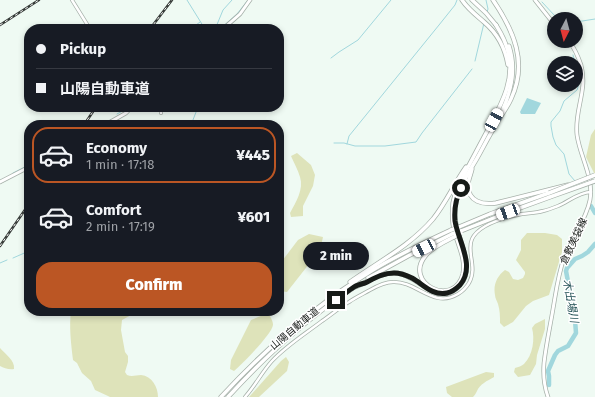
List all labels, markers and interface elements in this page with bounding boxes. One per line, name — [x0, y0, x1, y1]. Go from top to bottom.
north arrow — [547, 12, 583, 48]
map controls — [547, 12, 583, 92]
text: Pickup — [60, 40, 106, 58]
button: layers — [547, 56, 583, 92]
text: 山陽自動車道 — [60, 80, 150, 98]
car — [483, 107, 505, 133]
icon: car — [38, 137, 74, 173]
text: Economy — [86, 139, 147, 157]
text: ¥445 — [236, 146, 270, 164]
text: 1 min · 17:18 — [86, 157, 154, 172]
route start — [452, 179, 470, 197]
icon: car — [38, 199, 74, 235]
text: Comfort — [86, 201, 142, 219]
car — [495, 202, 521, 222]
text: ¥601 — [237, 208, 270, 226]
street label: 倉敷美袋線 — [558, 216, 590, 267]
text: 2 min · 17:19 — [86, 219, 155, 234]
car — [411, 237, 437, 259]
callout: 2 min — [303, 242, 369, 270]
text: 2 min — [320, 248, 352, 263]
button: Confirm — [36, 262, 272, 308]
water label: 木出場川 — [560, 278, 581, 325]
route end — [327, 291, 345, 309]
street label: 山陽自動車道 — [268, 305, 321, 353]

